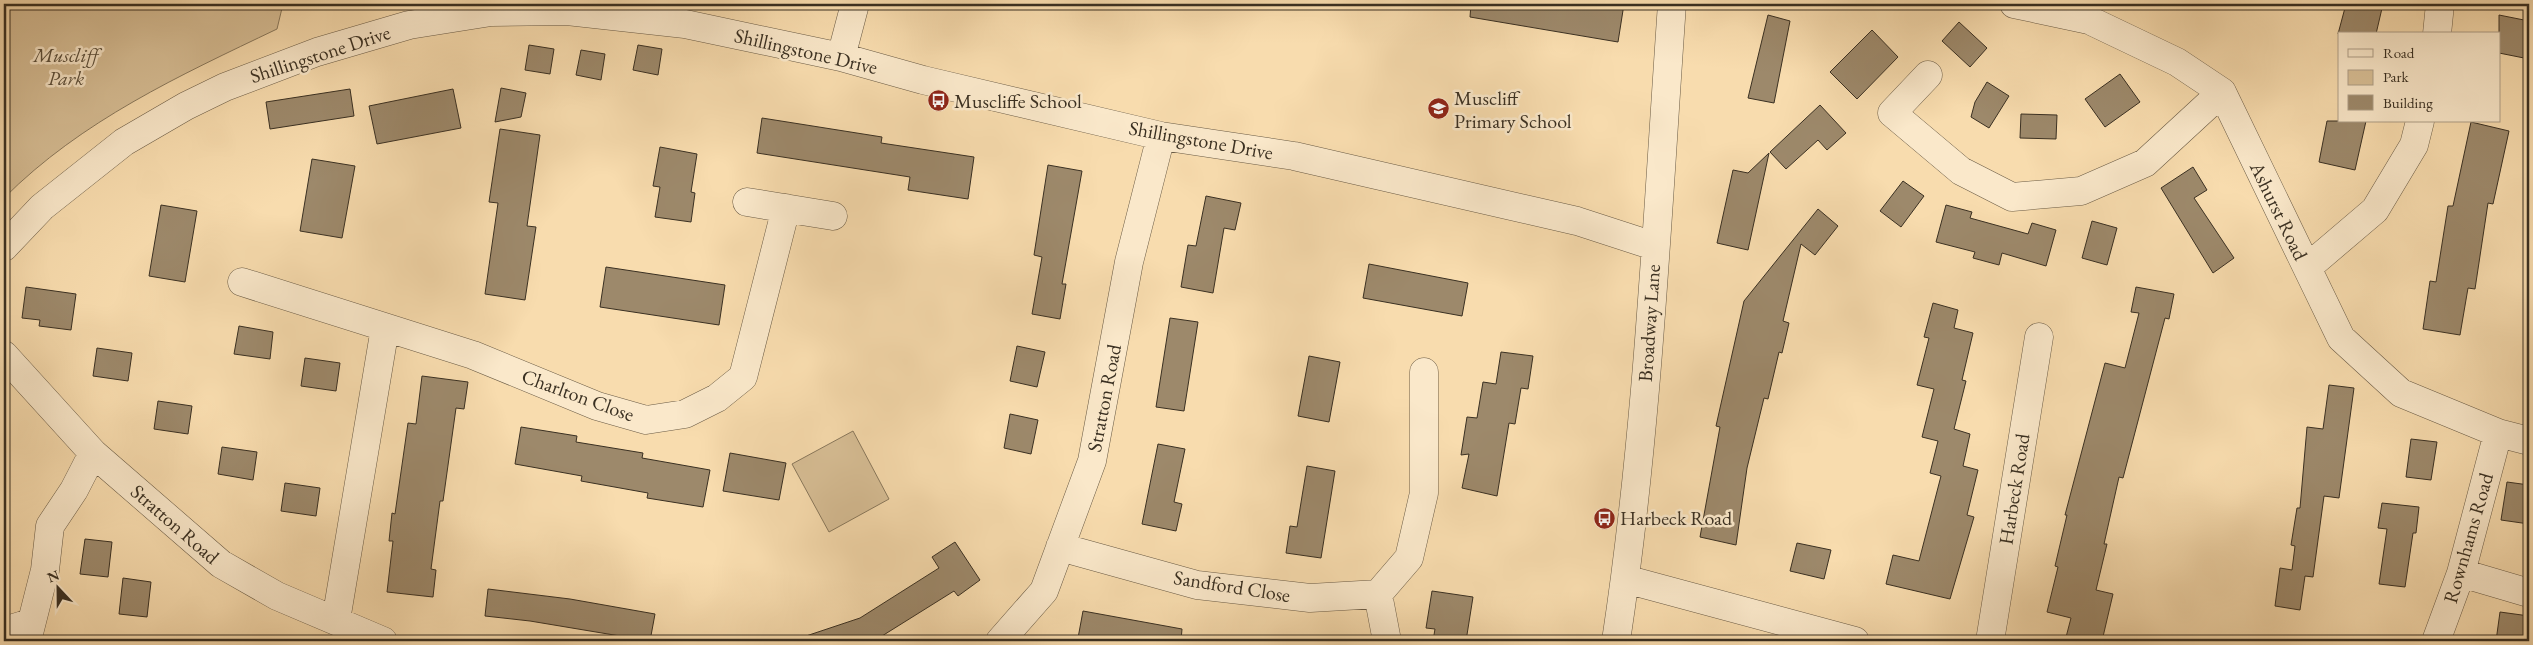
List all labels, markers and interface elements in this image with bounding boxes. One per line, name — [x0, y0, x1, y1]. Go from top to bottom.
street label: Shillingstone Drive — [247, 19, 394, 89]
street label: Shillingstone Drive — [732, 22, 880, 80]
legend — [2338, 32, 2500, 122]
park label: Muscliff Park — [32, 42, 102, 91]
text: Road — [2383, 43, 2415, 62]
text: Park — [2383, 67, 2410, 86]
place label: Muscliff Primary School — [1454, 85, 1572, 134]
place label: Muscliffe School — [954, 88, 1082, 114]
bus stop icon: Muscliffe School — [926, 89, 950, 113]
text: Building — [2383, 93, 2433, 112]
school or university icon: Muscliff Primary School — [1426, 97, 1450, 121]
street label: Shillingstone Drive — [1127, 115, 1275, 166]
street label: Ashurst Road — [2244, 157, 2314, 265]
street label: Broadway Lane — [1632, 263, 1666, 383]
street label: Stratton Road — [1081, 341, 1127, 454]
street label: Charlton Close — [518, 363, 638, 427]
street label: Harbeck Road — [1992, 431, 2036, 546]
street label: Rownhams Road — [2437, 469, 2499, 606]
street label: Stratton Road — [125, 478, 225, 570]
place label: Harbeck Road — [1620, 505, 1733, 531]
bus stop icon: Harbeck Road — [1592, 506, 1616, 530]
north arrow — [32, 562, 82, 612]
street label: Sandford Close — [1172, 564, 1292, 608]
text: N — [45, 565, 62, 586]

